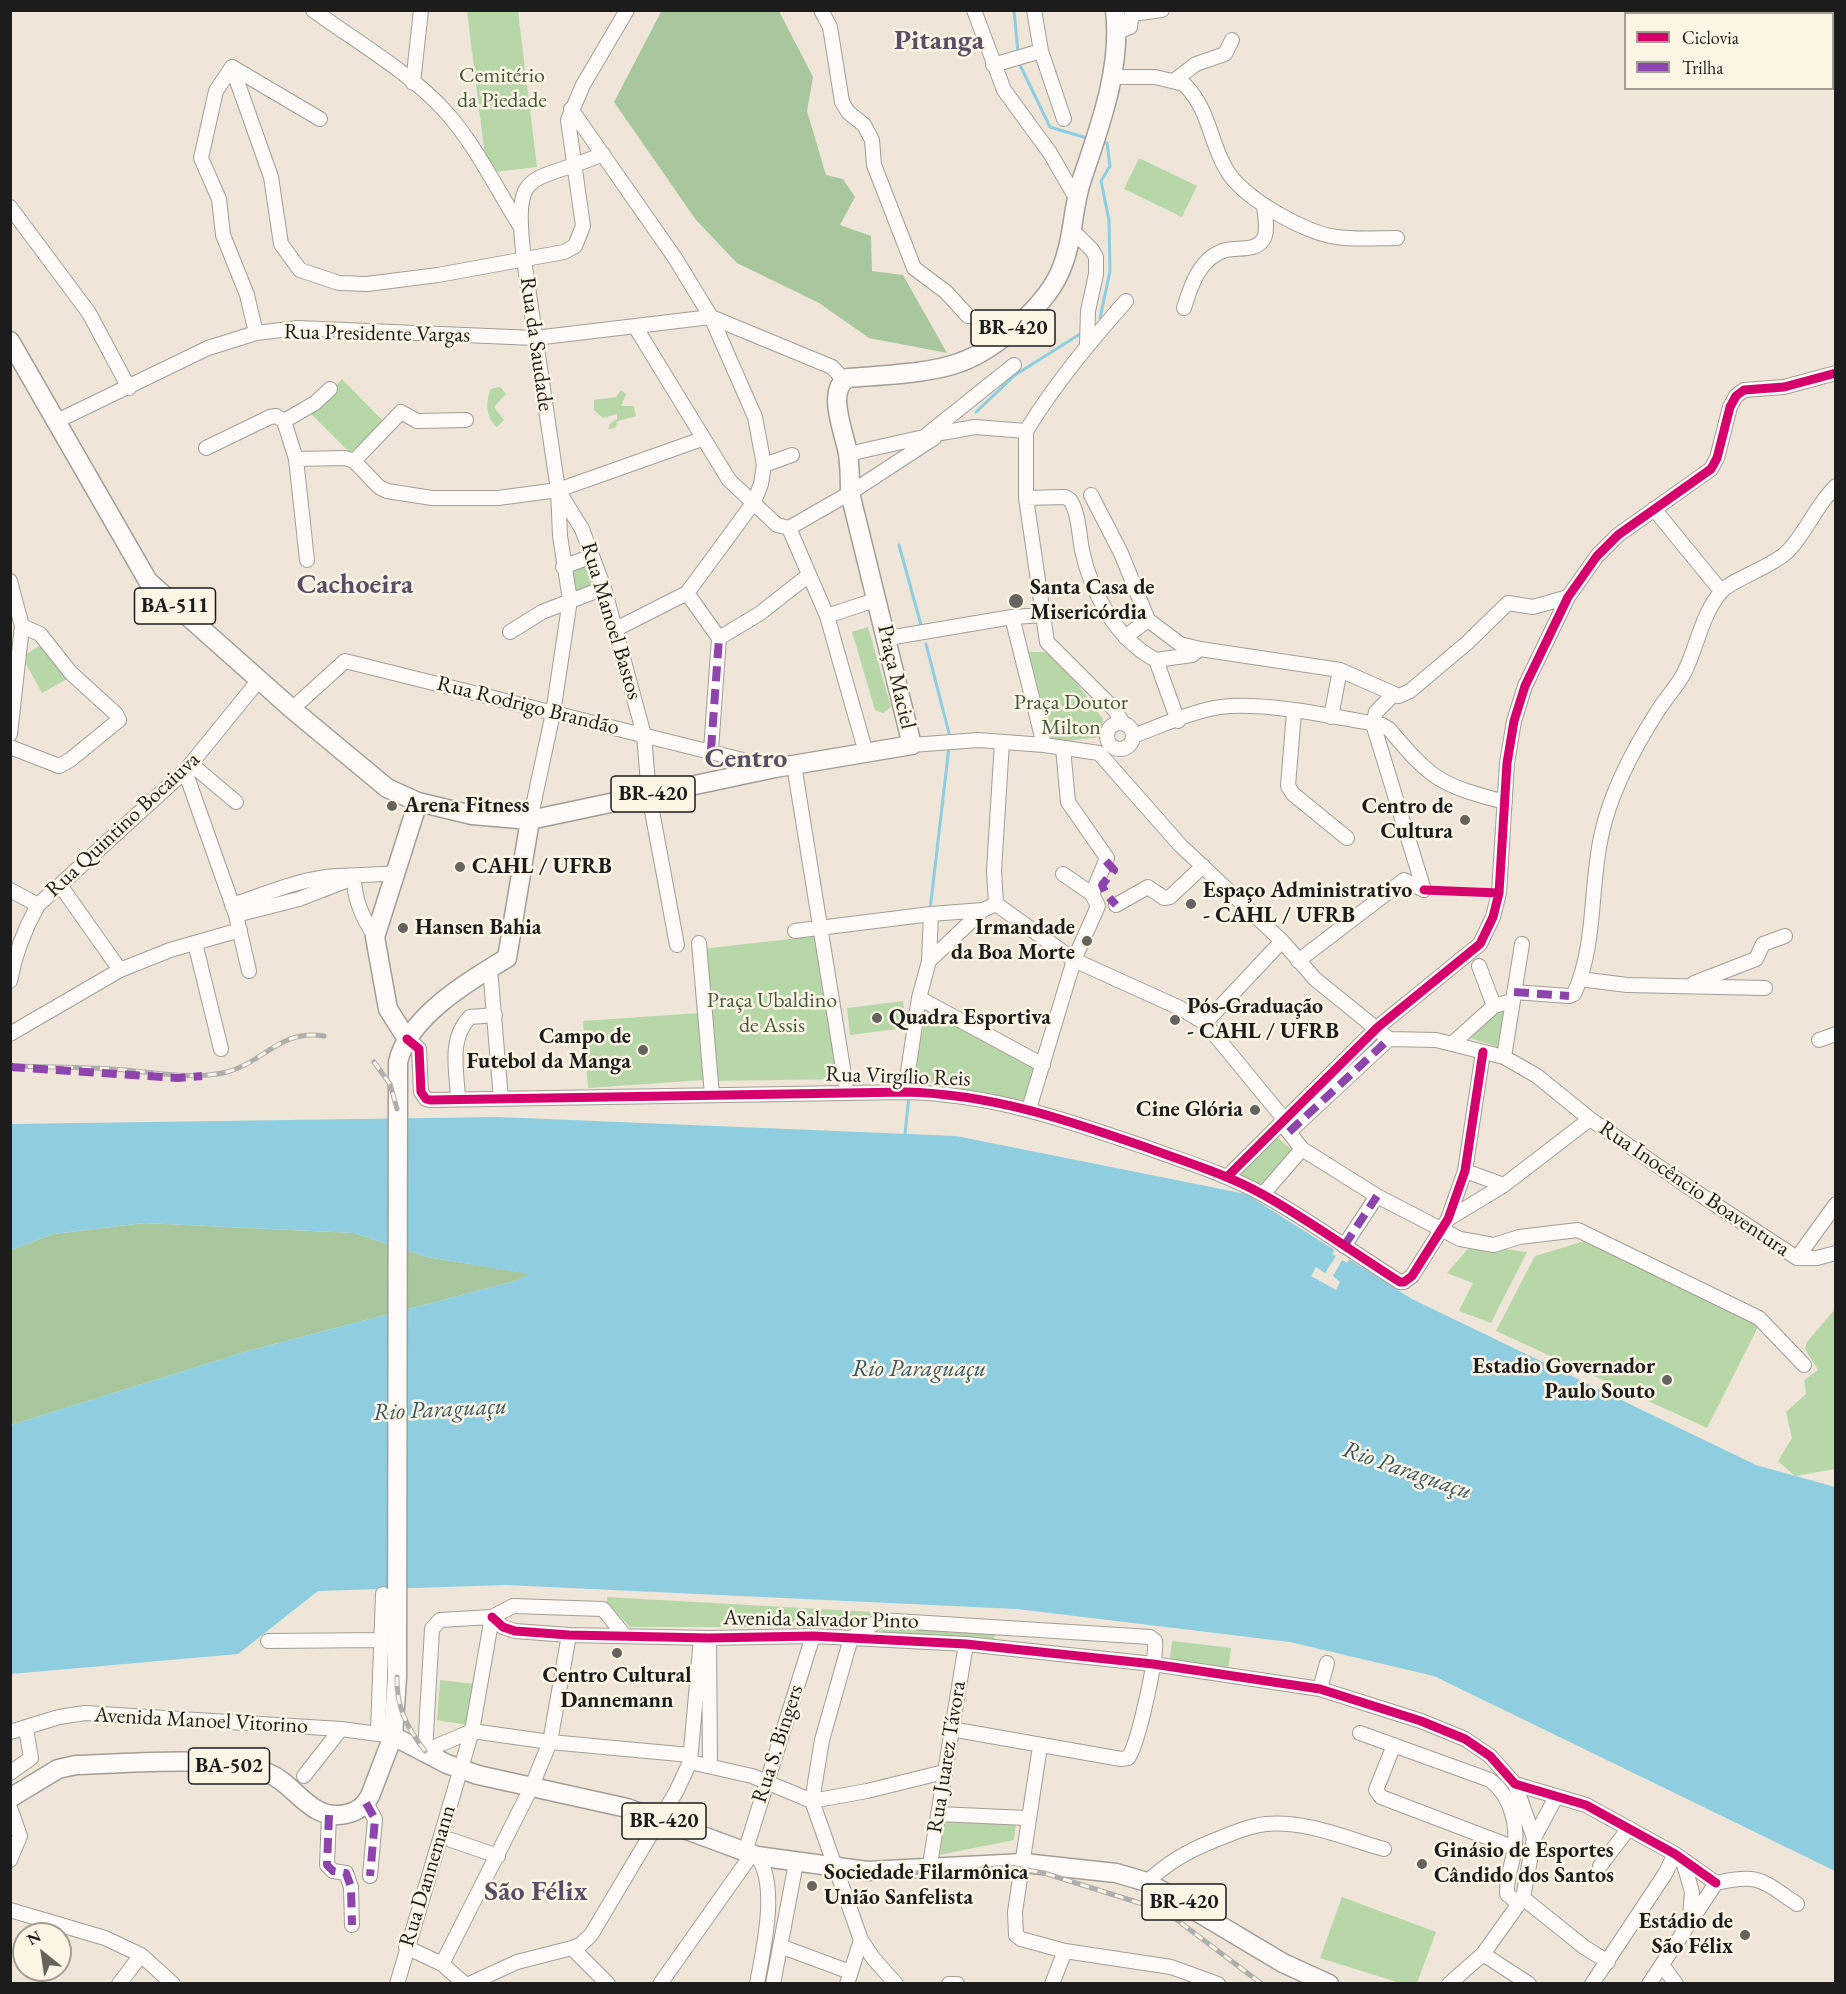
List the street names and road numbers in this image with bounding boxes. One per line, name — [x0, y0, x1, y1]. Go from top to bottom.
street label: Rua da Saudade — [514, 275, 558, 413]
road number: BR-420 — [971, 310, 1055, 346]
street label: Rua Presidente Vargas — [284, 319, 470, 349]
street label: Rua Manoel Bastos — [575, 539, 647, 703]
road number: BA-511 — [134, 588, 216, 624]
street label: Praça Maciel — [871, 622, 921, 732]
street label: Rua Rodrigo Brandão — [434, 671, 622, 741]
street label: Rua Quintino Bocaiuva — [40, 747, 206, 903]
road number: BR-420 — [611, 776, 695, 812]
street label: Rua Virgílio Reis — [825, 1061, 971, 1093]
street label: Rua Inocêncio Boaventura — [1594, 1115, 1794, 1263]
street label: Avenida Salvador Pinto — [723, 1605, 919, 1635]
street label: Rua Juarez Távora — [922, 1679, 972, 1835]
street label: Rua S. Bingers — [746, 1682, 810, 1806]
street label: Avenida Manoel Vitorino — [93, 1702, 309, 1740]
road number: BA-502 — [188, 1748, 270, 1784]
street label: Rua Dannemann — [394, 1802, 462, 1950]
road number: BR-420 — [622, 1803, 706, 1839]
road number: BR-420 — [1142, 1884, 1226, 1920]

